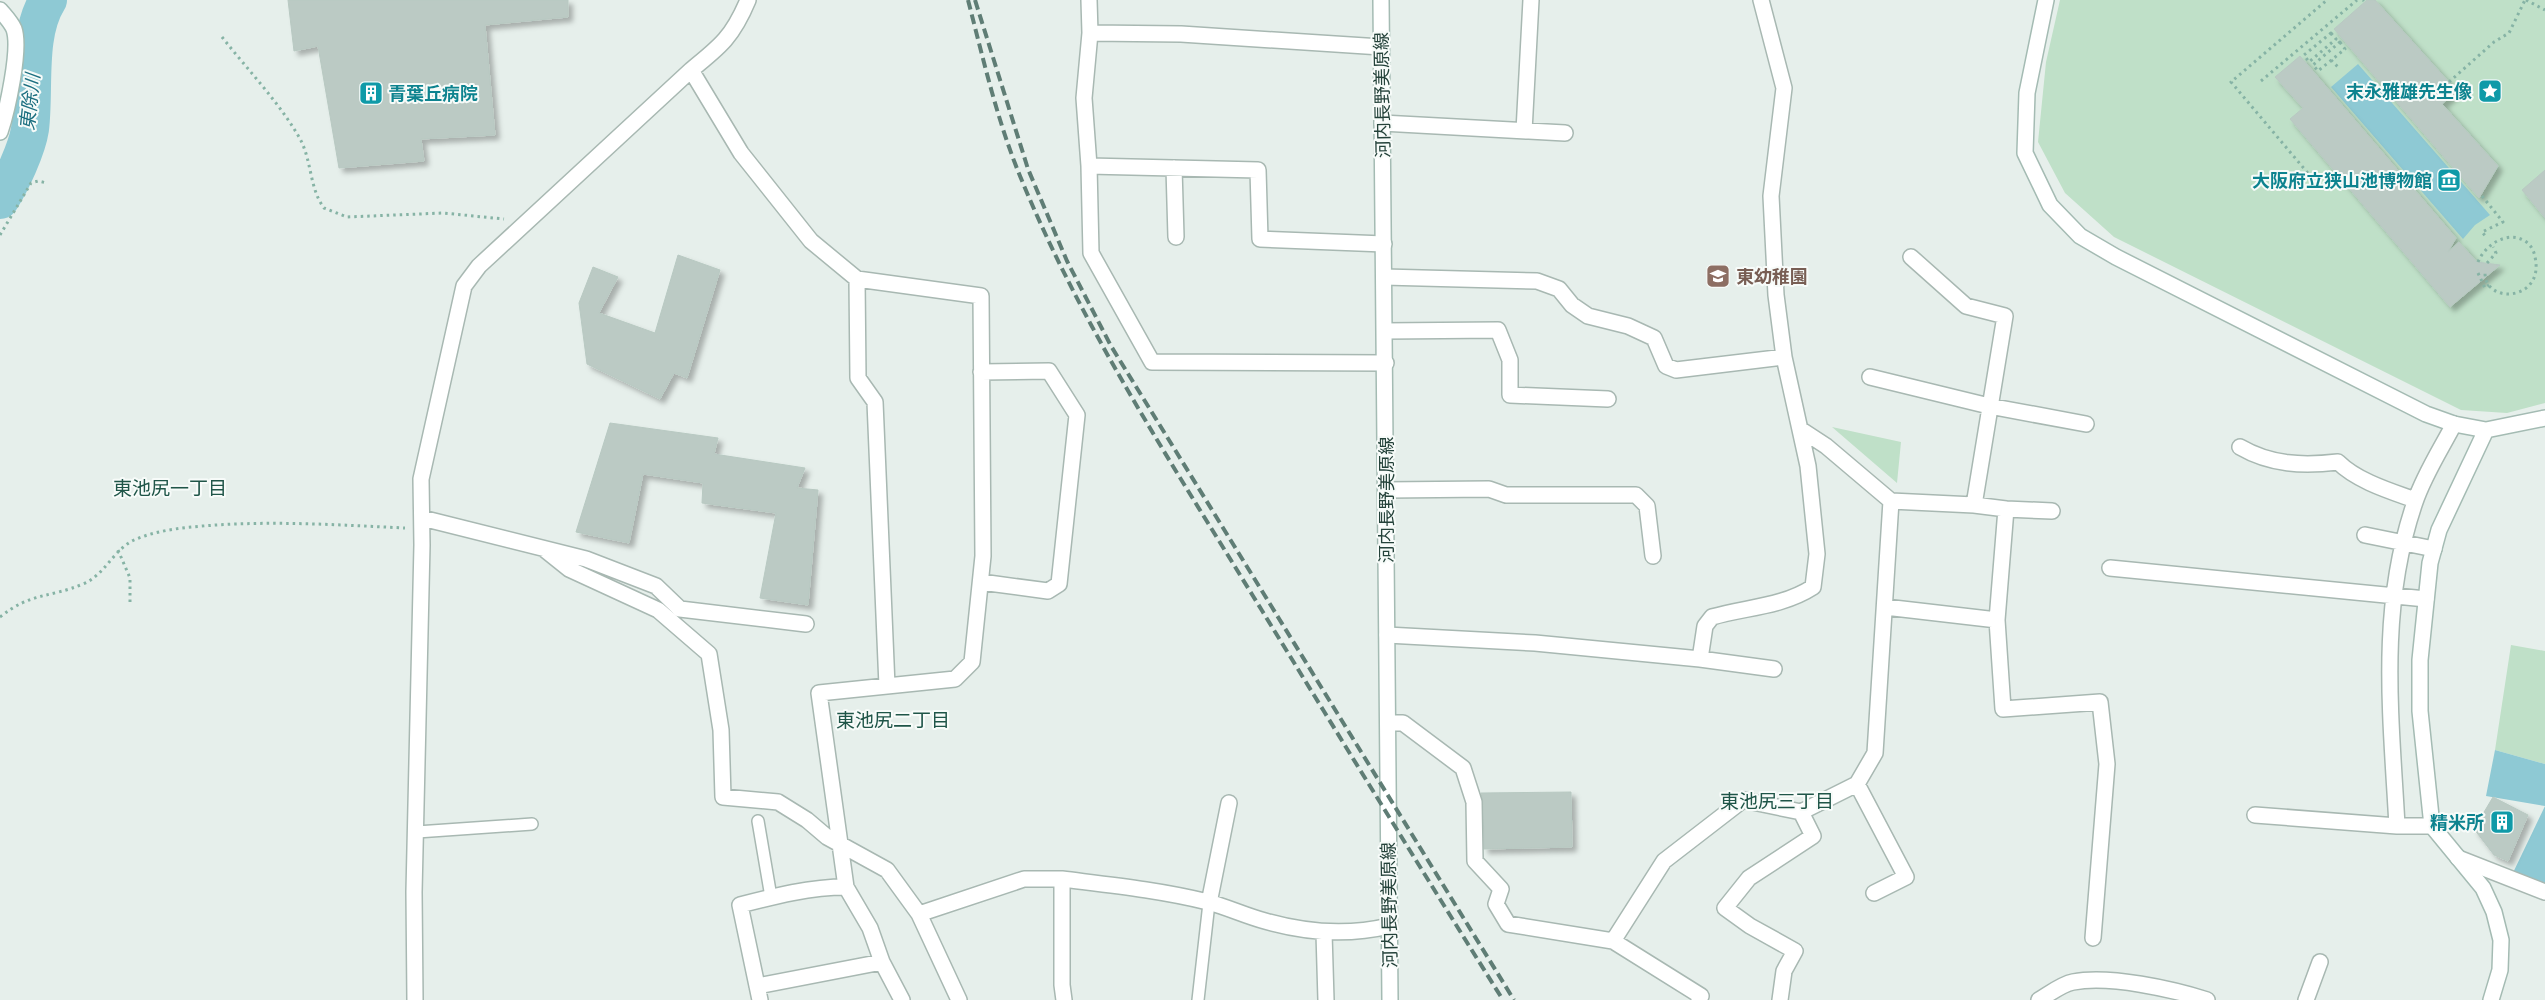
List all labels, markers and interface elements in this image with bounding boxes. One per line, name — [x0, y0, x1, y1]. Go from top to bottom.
street label: 河内長野美原線 — [1369, 32, 1395, 158]
water label: 東除川 — [15, 70, 46, 132]
place icon: 末永雅雄先生像 — [2477, 78, 2503, 104]
building icon: 青葉丘病院 — [358, 80, 384, 106]
place label: 末永雅雄先生像 — [2346, 80, 2472, 103]
place label: 青葉丘病院 — [388, 82, 478, 105]
museum icon: 大阪府立狭山池博物館 — [2436, 167, 2462, 193]
place label: 大阪府立狭山池博物館 — [2252, 169, 2432, 192]
school or university icon: 東幼稚園 — [1705, 263, 1731, 289]
place label: 東幼稚園 — [1736, 265, 1808, 288]
street label: 河内長野美原線 — [1375, 437, 1398, 563]
district label: 東池尻一丁目 — [113, 476, 227, 501]
district label: 東池尻二丁目 — [836, 708, 950, 733]
district label: 東池尻三丁目 — [1720, 789, 1834, 814]
building icon: 精米所 — [2489, 809, 2515, 835]
place label: 精米所 — [2430, 811, 2484, 834]
street label: 河内長野美原線 — [1376, 842, 1402, 968]

